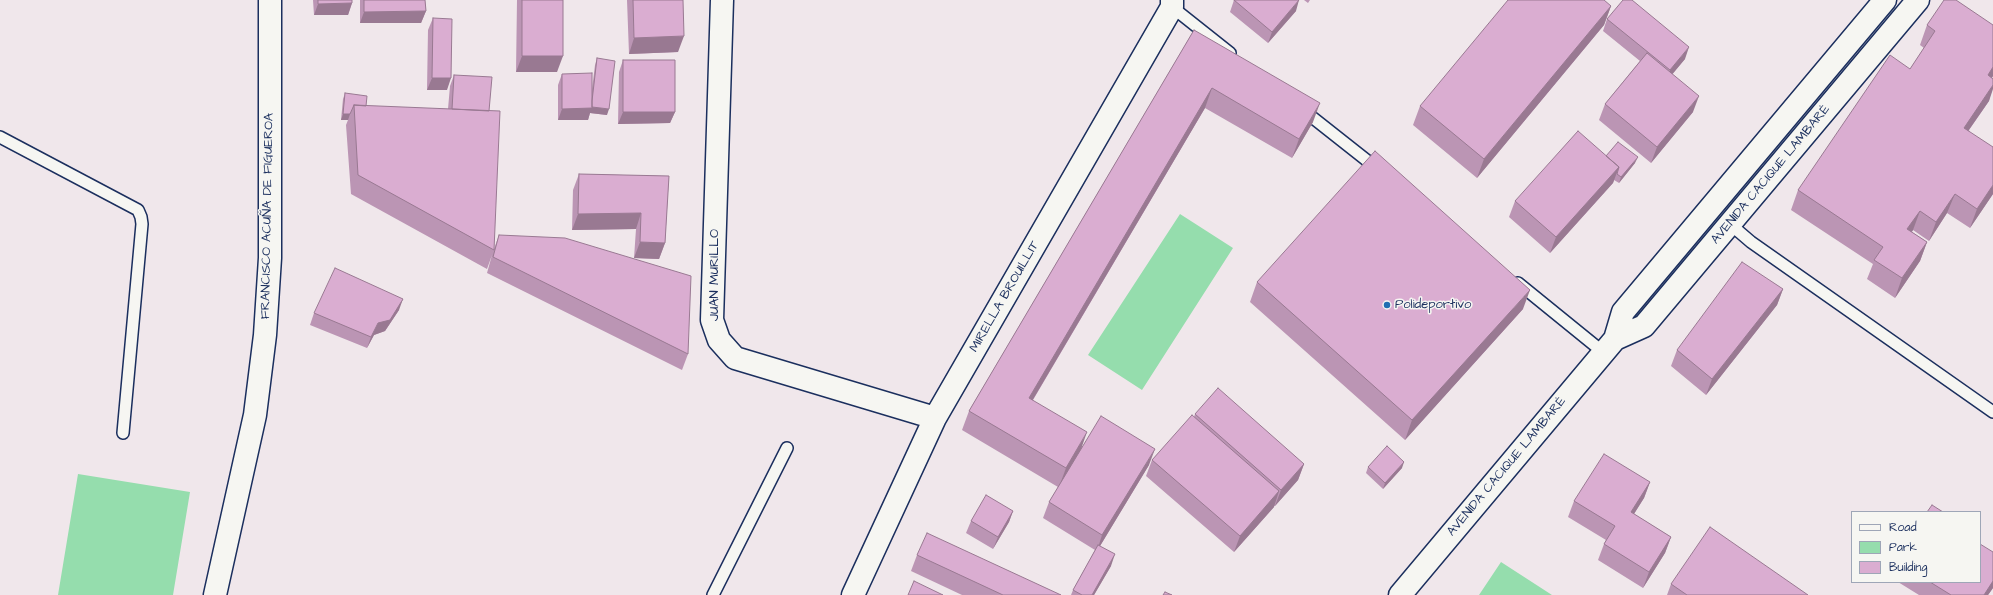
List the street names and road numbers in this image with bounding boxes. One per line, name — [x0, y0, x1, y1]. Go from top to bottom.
street label: AVENIDA CACIQUE LAMBARÉ — [1708, 102, 1834, 248]
street label: FRANCISCO ACUÑA DE FIGUEROA — [258, 113, 278, 319]
street label: JUAN MURILLO — [707, 229, 723, 321]
street label: MIRELLA BROUILLIT — [967, 239, 1043, 355]
street label: AVENIDA CACIQUE LAMBARÉ — [1444, 394, 1570, 540]

